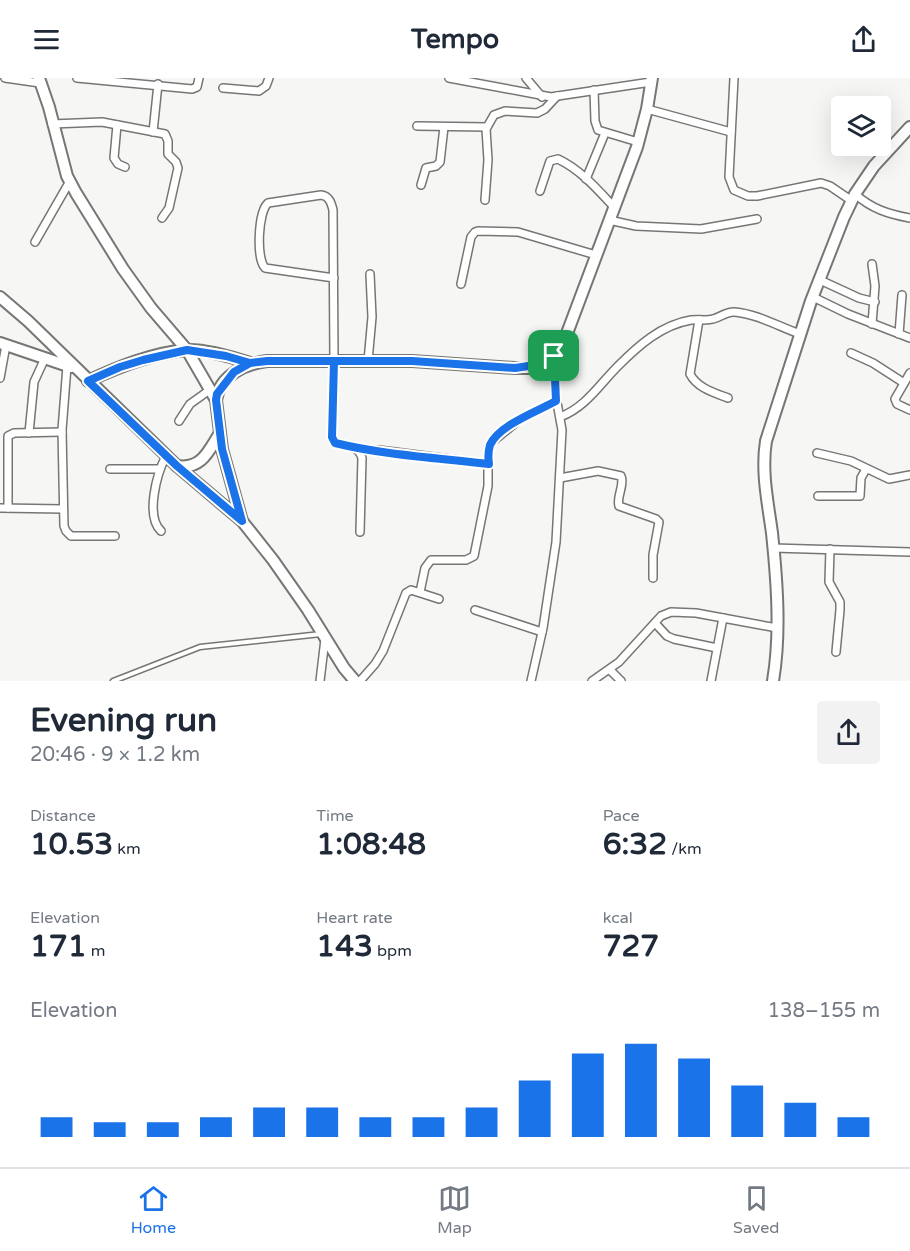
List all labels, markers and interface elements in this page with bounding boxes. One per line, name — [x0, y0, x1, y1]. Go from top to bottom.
icon: menu — [30, 23, 63, 56]
text: Tempo — [411, 23, 499, 56]
icon: share — [847, 23, 880, 56]
map controls — [831, 96, 891, 156]
button: layers — [831, 96, 891, 156]
pin — [528, 330, 579, 381]
icon: arrive — [537, 339, 570, 372]
text: Evening run — [30, 701, 217, 740]
button: share — [817, 701, 880, 764]
text: 20:46 · 9 × 1.2 km — [30, 743, 200, 767]
text: Distance — [30, 806, 96, 826]
text: Time — [316, 806, 354, 826]
text: Pace — [603, 806, 640, 826]
text: 10.53 — [30, 826, 113, 863]
text: 1:08:48 — [316, 826, 426, 863]
text: 6:32 — [603, 826, 667, 863]
text: km — [113, 839, 141, 859]
text: /km — [667, 839, 702, 859]
text: Elevation — [30, 908, 100, 928]
text: Heart rate — [316, 908, 393, 928]
text: kcal — [603, 908, 633, 928]
text: 171 — [30, 928, 87, 965]
text: 143 — [316, 928, 373, 965]
text: 727 — [603, 928, 659, 965]
text: m — [87, 941, 105, 961]
text: bpm — [373, 941, 412, 961]
text: Elevation — [30, 999, 117, 1023]
text: 138–155 m — [767, 999, 880, 1023]
tab: Home — [131, 1182, 176, 1238]
tab: Map — [437, 1182, 472, 1238]
tab: Saved — [733, 1182, 779, 1238]

